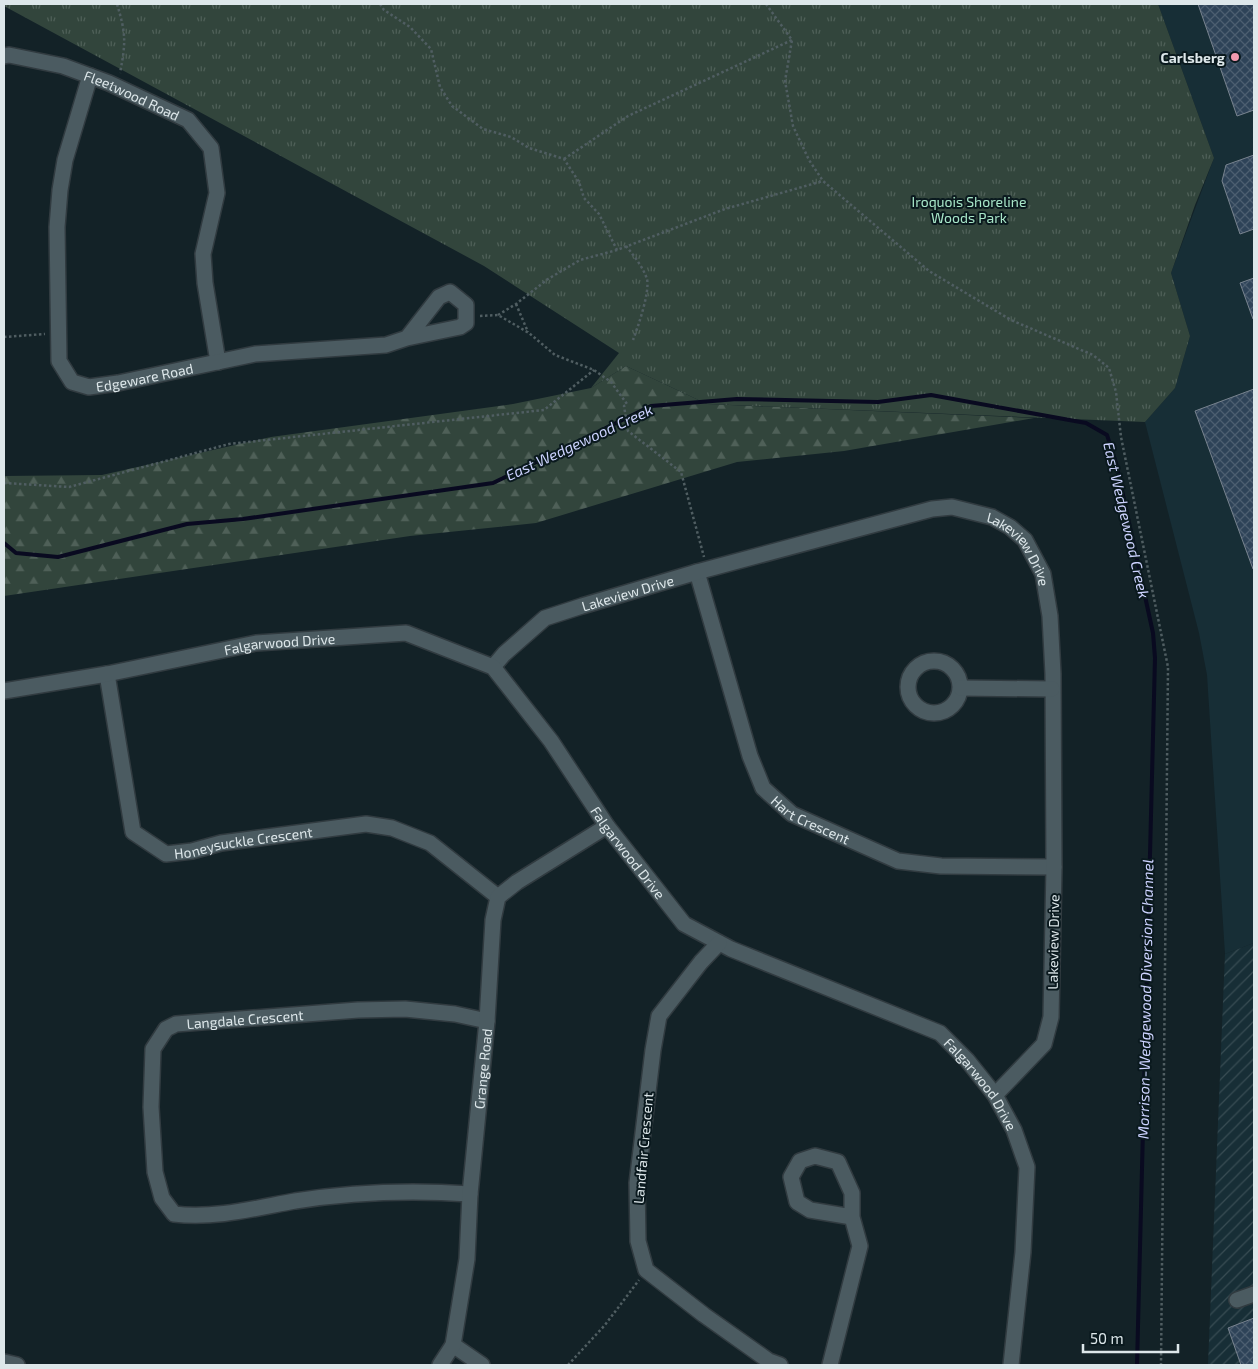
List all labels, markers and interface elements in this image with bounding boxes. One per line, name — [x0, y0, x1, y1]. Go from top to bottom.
place label: Carlsberg — [1160, 49, 1225, 66]
marker: Carlsberg — [1229, 51, 1241, 63]
street label: Fleetwood Road — [82, 66, 183, 123]
park label: Iroquois Shoreline Woods Park — [912, 193, 1026, 226]
street label: Edgeware Road — [95, 359, 195, 394]
water label: East Wedgewood Creek — [503, 400, 656, 484]
water label: East Wedgewood Creek — [1100, 440, 1154, 600]
street label: Lakeview Drive — [985, 508, 1053, 587]
street label: Lakeview Drive — [579, 571, 676, 614]
street label: Falgarwood Drive — [222, 629, 336, 658]
street label: Hart Crescent — [768, 791, 853, 847]
street label: Falgarwood Drive — [588, 803, 669, 902]
street label: Honeysuckle Crescent — [173, 823, 313, 862]
water label: Morrison-Wedgewood Diversion Channel — [1134, 859, 1156, 1139]
street label: Lakeview Drive — [1044, 894, 1062, 990]
street label: Langdale Crescent — [186, 1006, 304, 1032]
street label: Grange Road — [470, 1028, 495, 1110]
street label: Falgarwood Drive — [941, 1034, 1021, 1133]
street label: Landfair Crescent — [630, 1092, 656, 1204]
scale bar — [1083, 1322, 1178, 1354]
text: 50 m — [1090, 1329, 1124, 1347]

